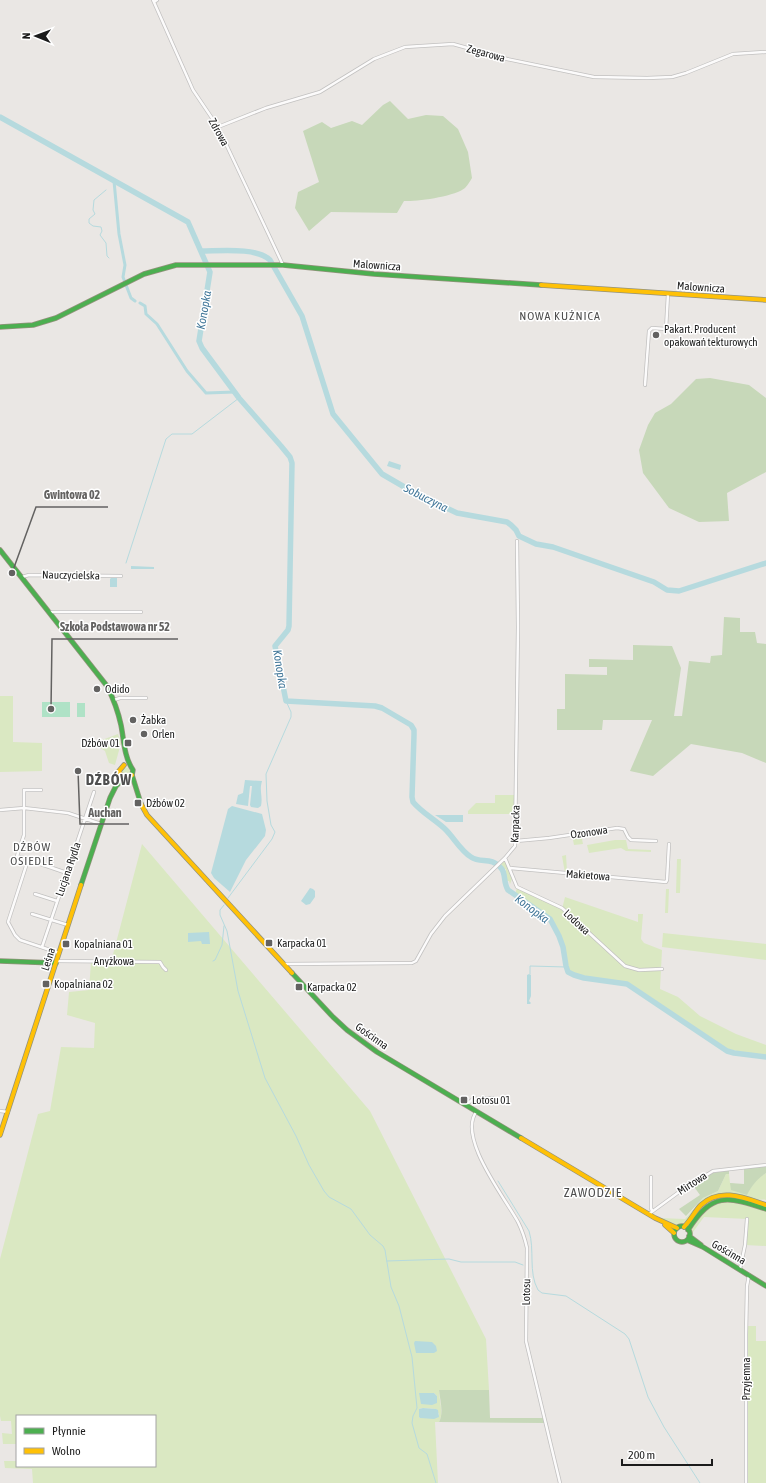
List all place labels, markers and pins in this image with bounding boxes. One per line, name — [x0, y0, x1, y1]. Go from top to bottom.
place label: Pakart. Producent opakowań tekturowych — [664, 323, 758, 348]
marker: Pakart. Producent opakowań tekturowych — [651, 330, 661, 340]
callout: Gwintowa 02 — [36, 483, 108, 507]
callout: Szkoła Podstawowa nr 52 — [52, 615, 178, 639]
place label: Odido — [105, 683, 130, 695]
marker: Odido — [92, 684, 102, 694]
place label: Żabka — [141, 714, 166, 726]
marker: Żabka — [128, 715, 138, 725]
place label: Orlen — [152, 728, 175, 740]
marker: Orlen — [139, 729, 149, 739]
place label: Dźbów 01 — [81, 737, 120, 749]
marker: Dźbów 01 — [123, 738, 133, 748]
place label: Dźbów 02 — [146, 797, 185, 809]
marker: Dźbów 02 — [133, 798, 143, 808]
callout: Auchan — [80, 800, 129, 824]
place label: Karpacka 01 — [277, 937, 327, 949]
place label: Kopalniana 01 — [74, 938, 133, 950]
marker: Karpacka 01 — [264, 938, 274, 948]
marker: Kopalniana 01 — [61, 939, 71, 949]
place label: Kopalniana 02 — [54, 978, 113, 990]
marker: Kopalniana 02 — [41, 979, 51, 989]
place label: Karpacka 02 — [307, 981, 357, 993]
marker: Karpacka 02 — [294, 982, 304, 992]
place label: Lotosu 01 — [472, 1094, 511, 1106]
marker: Lotosu 01 — [459, 1095, 469, 1105]

